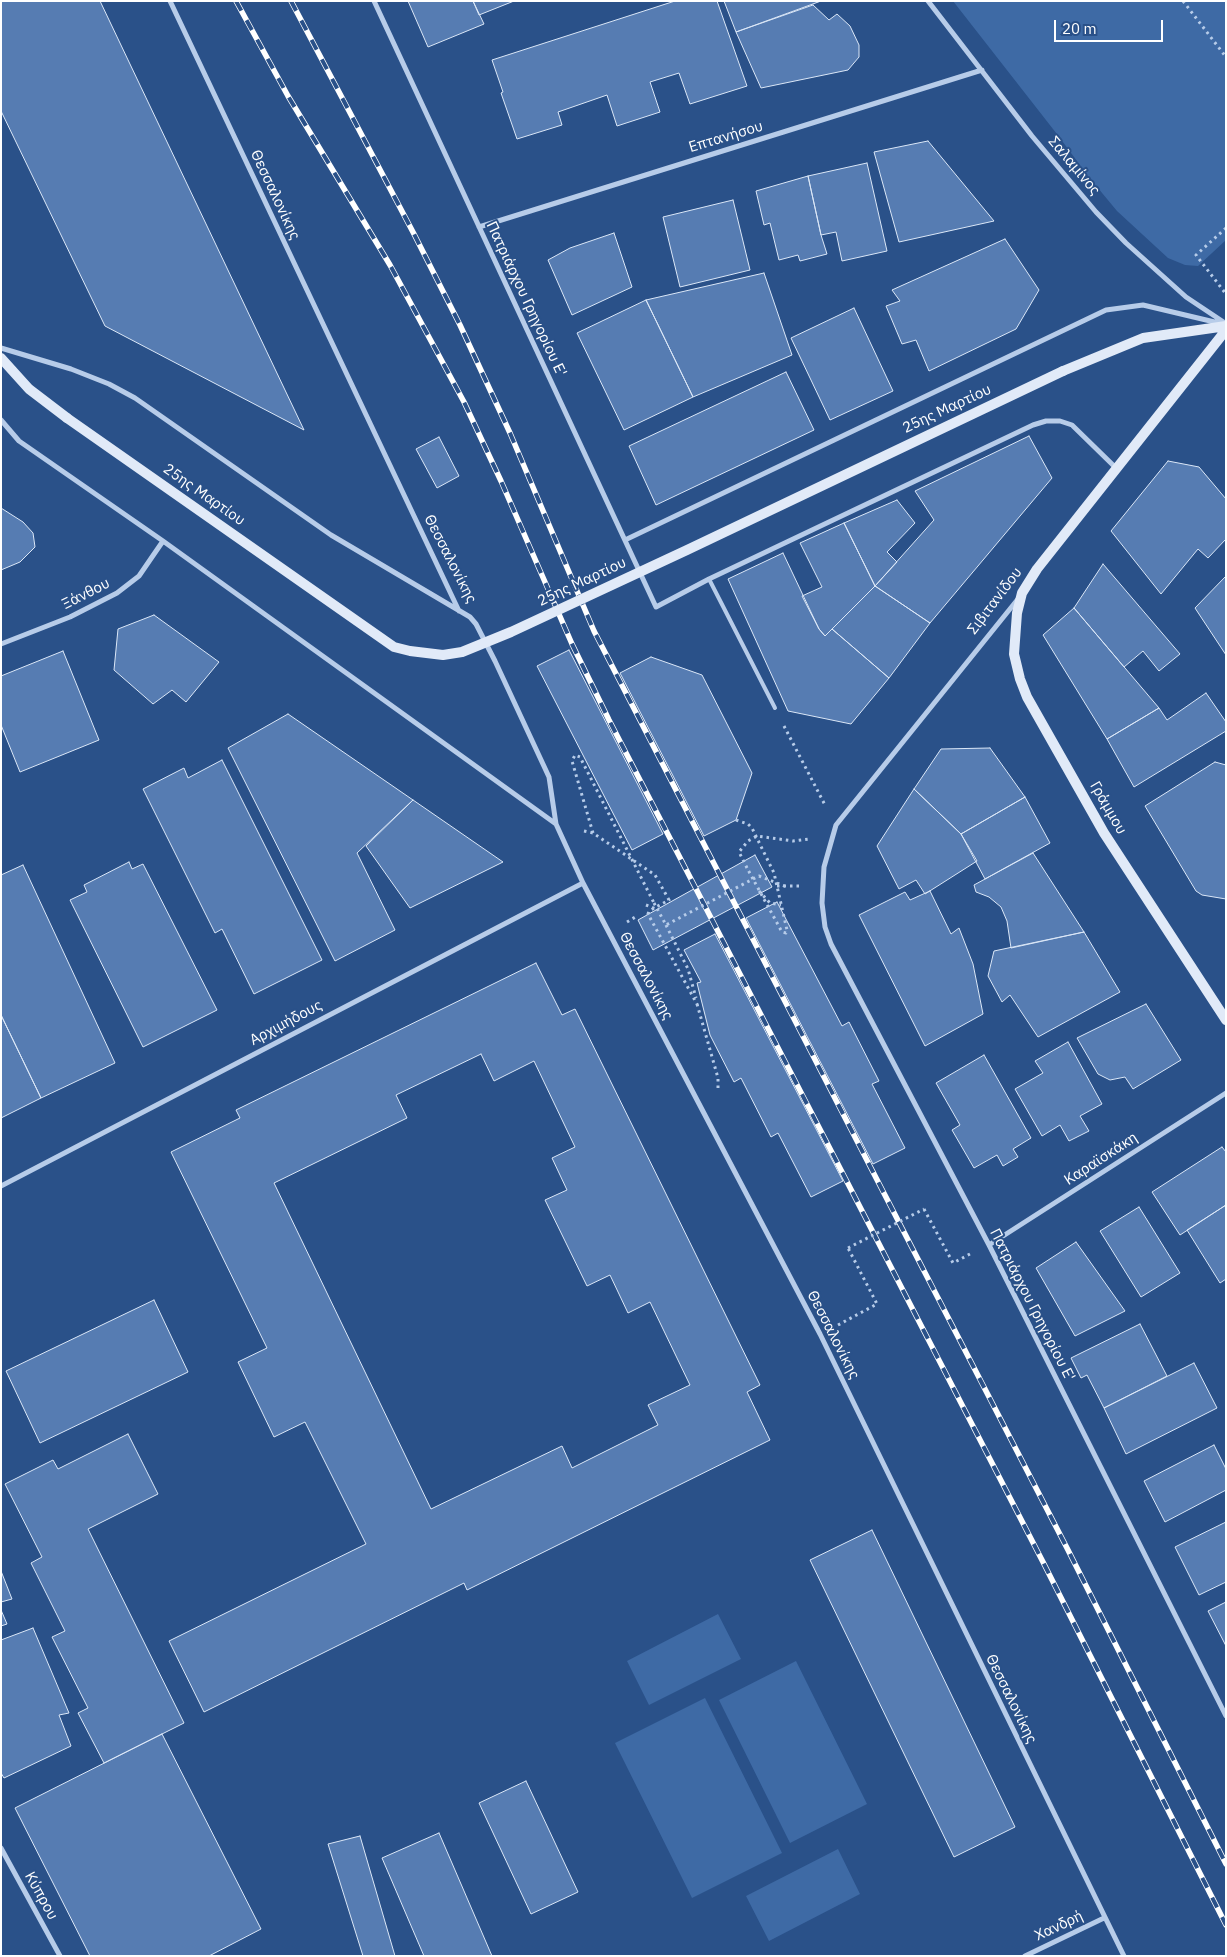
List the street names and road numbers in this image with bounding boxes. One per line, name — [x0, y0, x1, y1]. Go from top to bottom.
street label: Επτανήσου — [687, 117, 765, 157]
street label: Σαλαμίνος — [1044, 133, 1104, 199]
street label: Θεσσαλονίκης — [246, 147, 304, 243]
street label: Πατριάρχου Γρηγορίου Ε' — [482, 219, 570, 379]
street label: 25ης Μαρτίου — [900, 381, 994, 437]
street label: 25ης Μαρτίου — [160, 460, 248, 530]
street label: Θεσσαλονίκης — [420, 512, 480, 606]
street label: 25ης Μαρτίου — [535, 554, 629, 610]
street label: Σιβιτανίδου — [964, 564, 1026, 638]
street label: Ξάνθου — [59, 574, 113, 614]
street label: Γράμμου — [1086, 778, 1130, 838]
street label: Θεσσαλονίκης — [615, 929, 677, 1023]
street label: Αρχιμήδους — [247, 996, 325, 1050]
street label: Καραϊσκάκη — [1061, 1129, 1141, 1189]
street label: Πατριάρχου Γρηγορίου Ε' — [986, 1226, 1078, 1384]
street label: Θεσσαλονίκης — [803, 1288, 863, 1382]
street label: Θεσσαλονίκης — [982, 1651, 1040, 1747]
street label: Κύπρου — [20, 1869, 62, 1923]
street label: Χανδρή — [1032, 1907, 1086, 1945]

